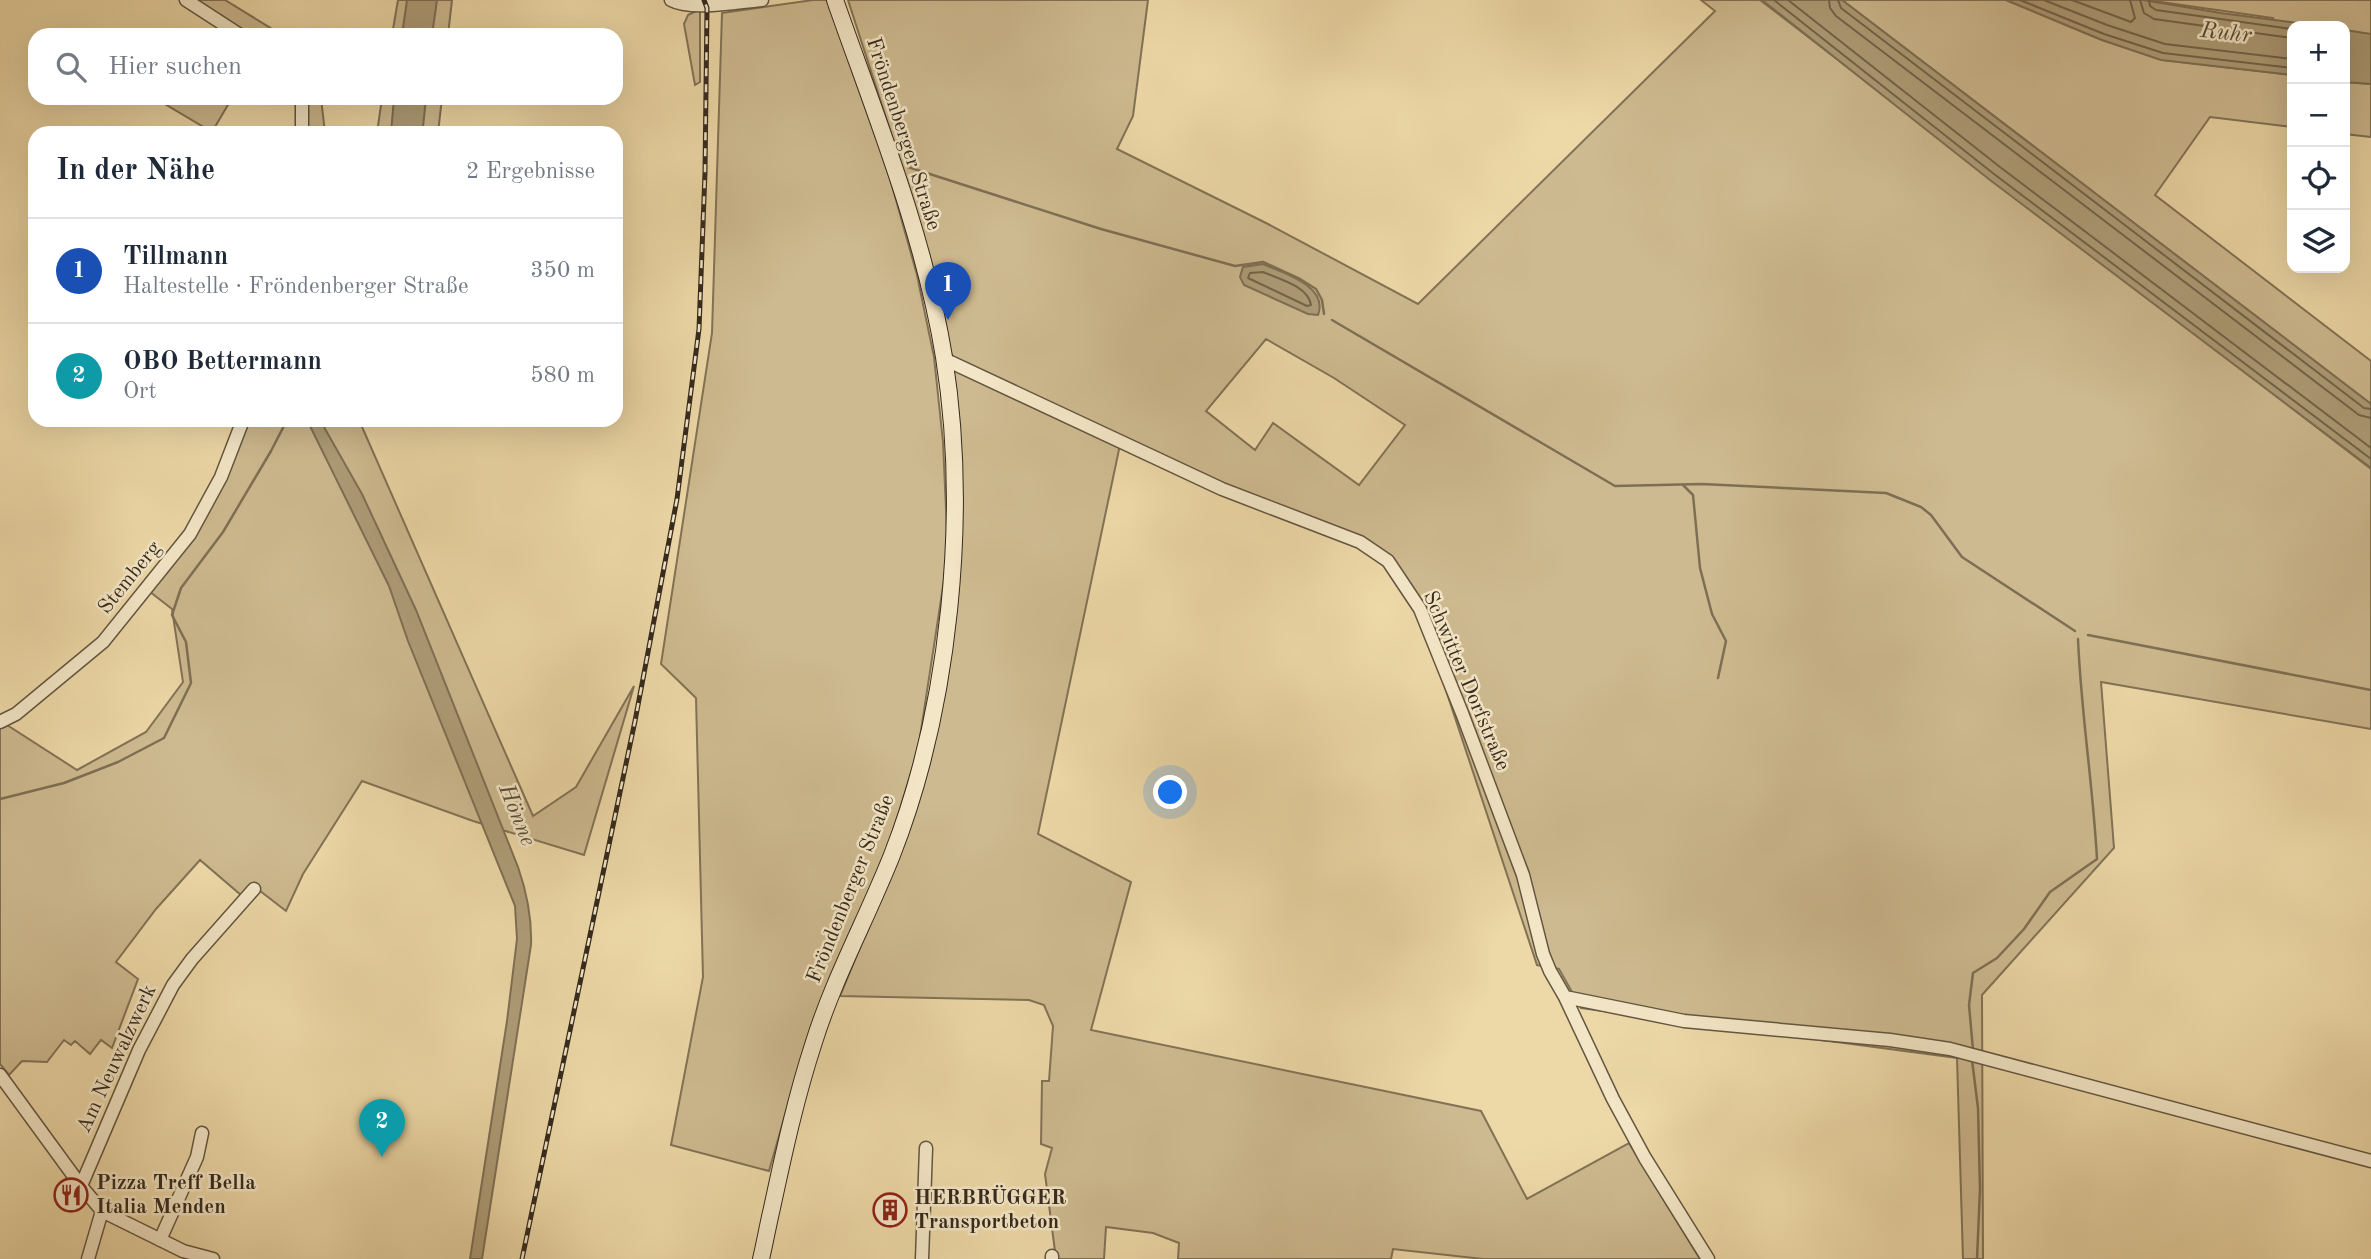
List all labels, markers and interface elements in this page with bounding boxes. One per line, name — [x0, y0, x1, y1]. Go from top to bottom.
water label: Ruhr — [2198, 19, 2254, 47]
map controls — [2287, 21, 2350, 273]
button: + — [2287, 21, 2350, 84]
search box — [28, 28, 623, 105]
street label: Fröndenberger Straße — [862, 35, 944, 233]
icon: search — [52, 48, 90, 86]
text: Hier suchen — [108, 54, 242, 80]
button: − — [2287, 84, 2350, 147]
button: locate — [2287, 147, 2350, 210]
text: In der Nähe — [56, 156, 215, 186]
text: 2 Ergebnisse — [466, 160, 595, 183]
button: layers — [2287, 210, 2350, 273]
text: Tillmann — [123, 244, 228, 270]
text: 1 — [72, 259, 86, 282]
text: 350 m — [530, 259, 595, 282]
pin: 1 — [925, 262, 971, 320]
text: Haltestelle · Fröndenberger Straße — [123, 275, 469, 298]
text: OBO Bettermann — [123, 349, 322, 375]
text: 2 — [72, 364, 86, 387]
text: 580 m — [530, 364, 595, 387]
text: Ort — [123, 380, 157, 403]
street label: Stemberg — [94, 537, 166, 618]
street label: Schwitter Dorfstraße — [1419, 588, 1513, 774]
your location — [1153, 775, 1187, 809]
water label: Hönne — [494, 780, 540, 849]
street label: Fröndenberger Straße — [804, 792, 898, 986]
street label: Am Neuwalzwerk — [73, 982, 161, 1136]
pin: 2 — [359, 1099, 405, 1157]
place label: Pizza Treff Bella Italia Menden — [96, 1173, 256, 1218]
restaurant icon: Pizza Treff Bella Italia Menden — [52, 1176, 90, 1214]
place label: HERBRÜGGER Transportbeton — [914, 1185, 1066, 1233]
building icon: HERBRÜGGER Transportbeton — [871, 1191, 909, 1229]

